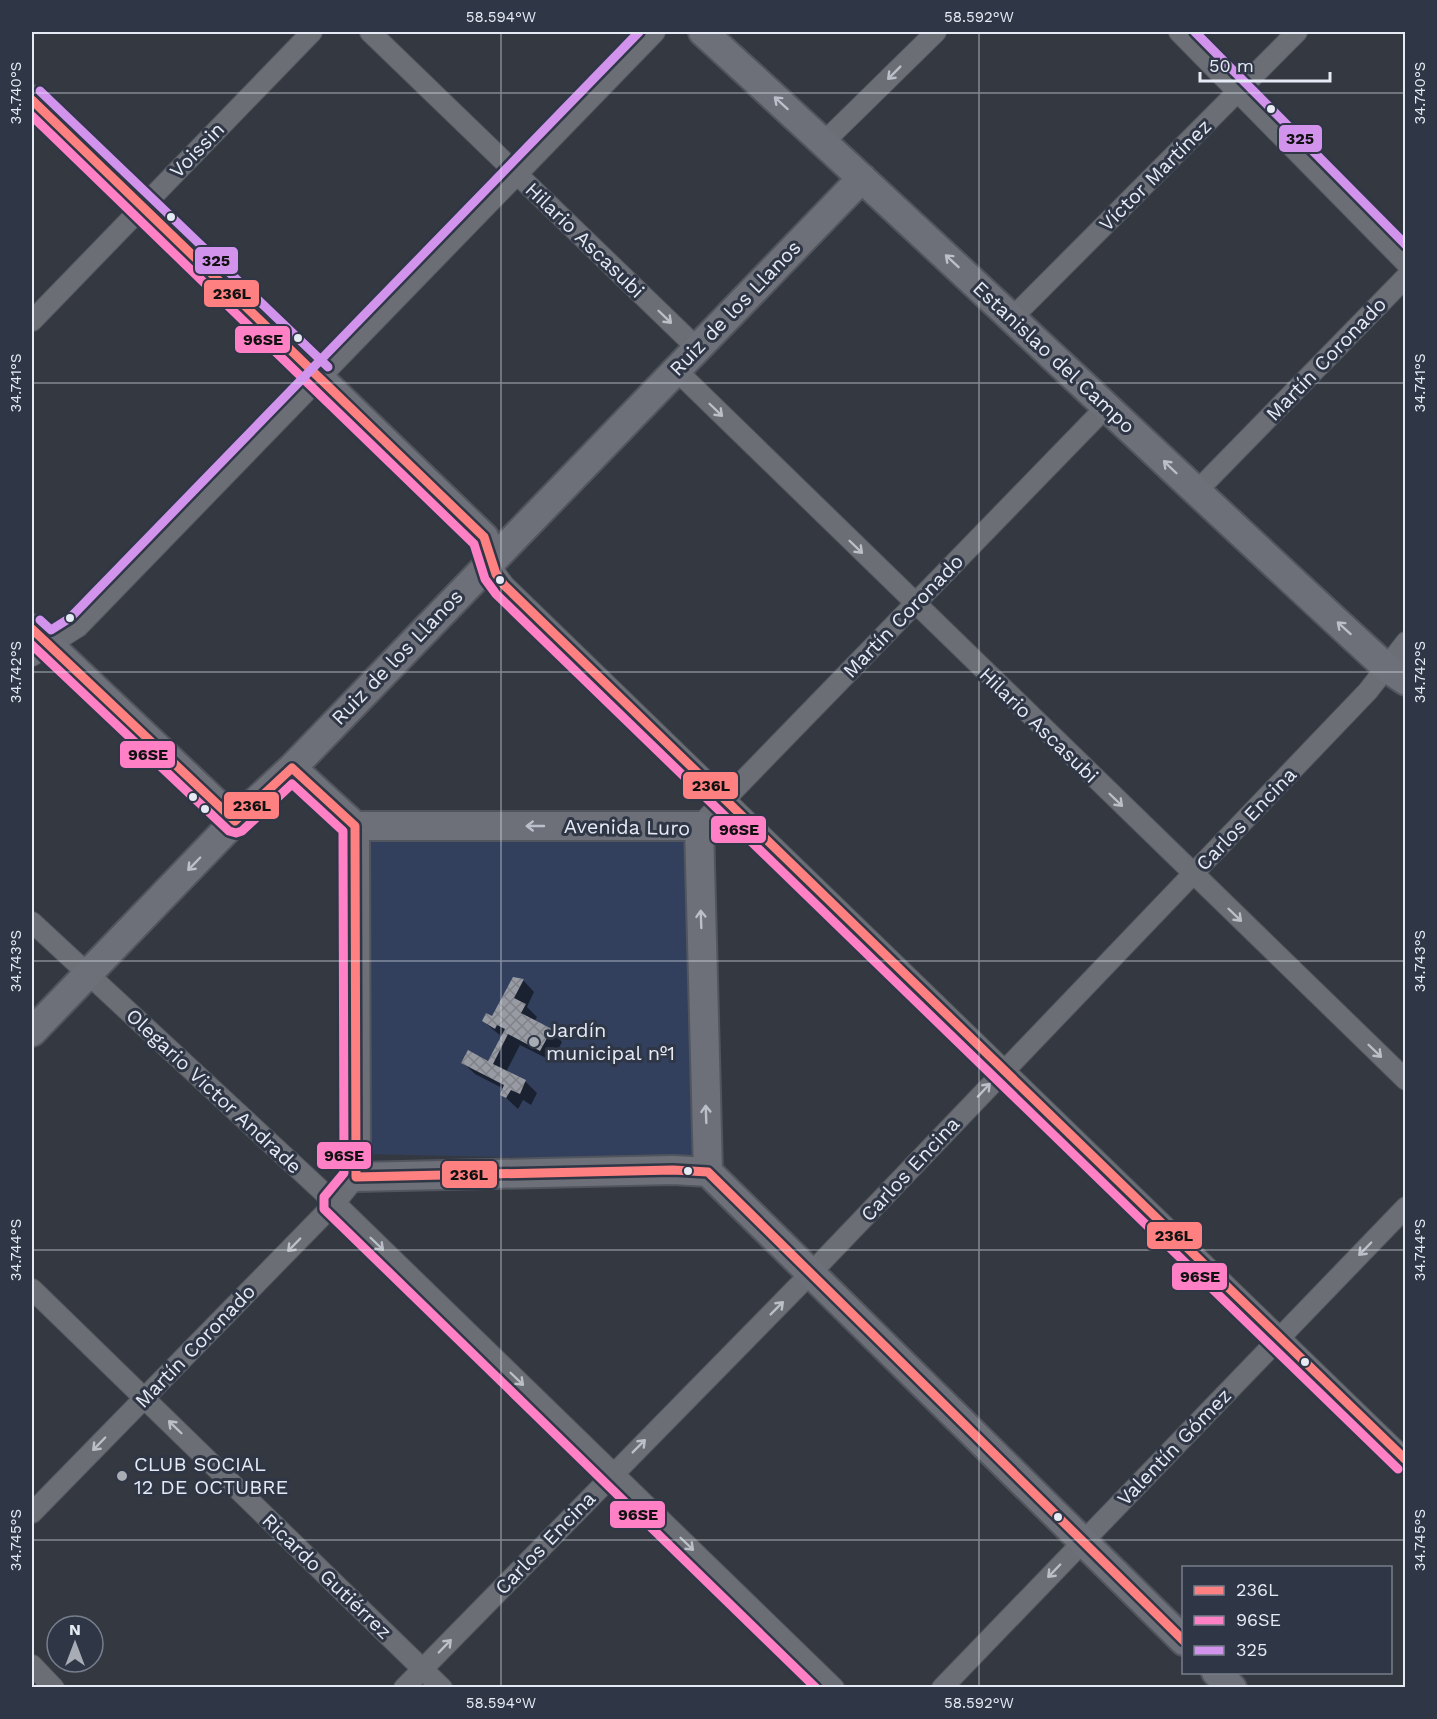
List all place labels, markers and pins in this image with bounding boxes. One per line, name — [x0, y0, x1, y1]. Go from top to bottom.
unlabelled marker — [1265, 103, 1277, 115]
unlabelled marker — [165, 211, 177, 223]
unlabelled marker — [292, 332, 304, 344]
unlabelled marker — [494, 574, 506, 586]
unlabelled marker — [64, 612, 76, 624]
unlabelled marker — [187, 791, 199, 803]
unlabelled marker — [199, 803, 211, 815]
place label: Jardín municipal nº1 — [546, 1018, 675, 1065]
marker: Jardín municipal nº1 — [527, 1035, 541, 1049]
unlabelled marker — [682, 1165, 694, 1177]
unlabelled marker — [1299, 1356, 1311, 1368]
place label: CLUB SOCIAL 12 DE OCTUBRE — [134, 1452, 288, 1499]
marker: CLUB SOCIAL 12 DE OCTUBRE — [115, 1469, 129, 1483]
unlabelled marker — [1052, 1511, 1064, 1523]

